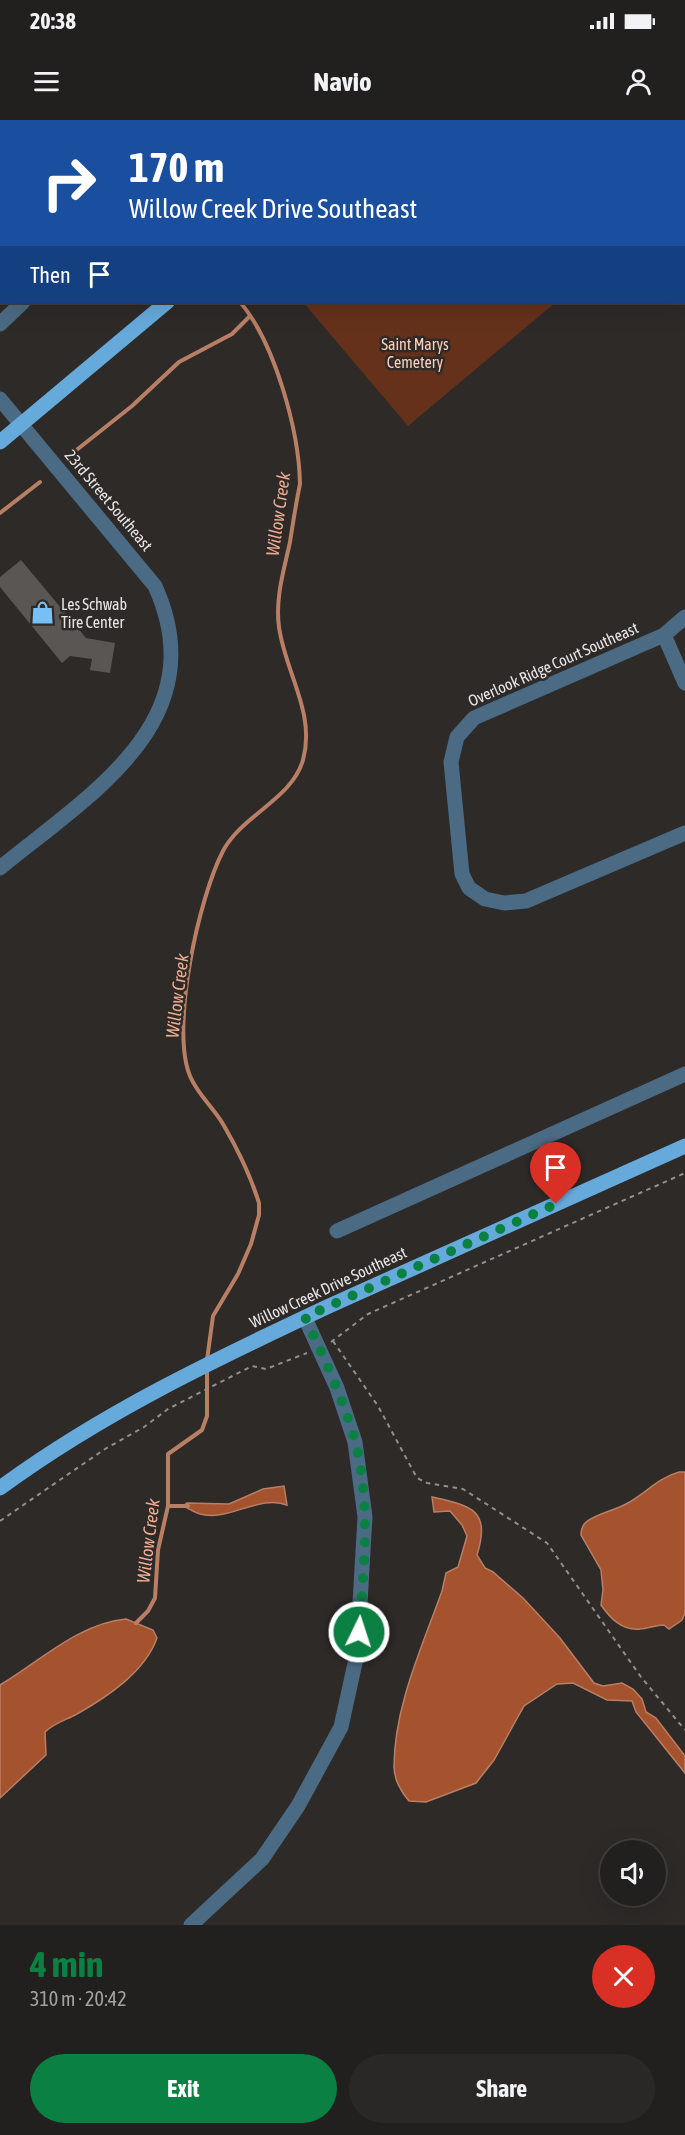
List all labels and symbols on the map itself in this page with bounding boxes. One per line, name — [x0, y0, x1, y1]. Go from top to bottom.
park label: Saint Marys Cemetery — [381, 335, 449, 372]
street label: 23rd Street Southeast — [62, 446, 157, 554]
water label: Willow Creek — [262, 470, 294, 557]
place label: Les Schwab Tire Center — [61, 595, 127, 631]
shop icon: Les Schwab Tire Center — [30, 600, 56, 626]
street label: Overlook Ridge Court Southeast — [465, 618, 642, 711]
water label: Willow Creek — [161, 952, 193, 1039]
pin — [530, 1142, 581, 1204]
street label: Willow Creek Drive Southeast — [247, 1243, 410, 1331]
water label: Willow Creek — [132, 1497, 164, 1584]
position arrow — [327, 1600, 391, 1664]

